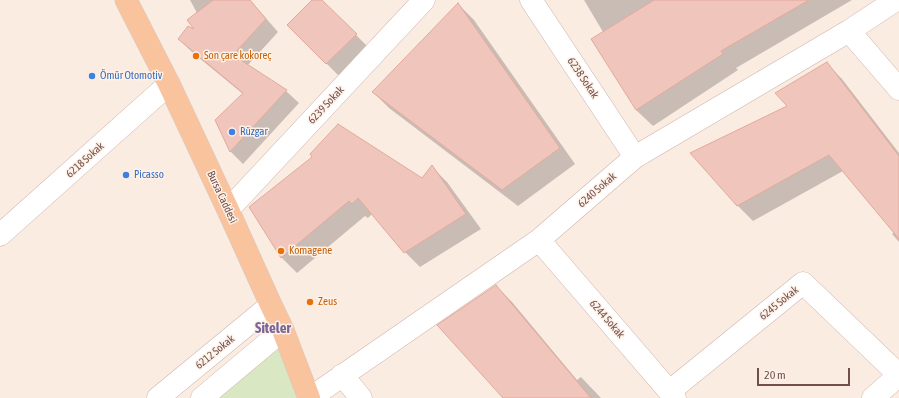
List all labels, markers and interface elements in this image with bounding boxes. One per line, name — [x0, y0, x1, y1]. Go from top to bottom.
place label: Son çare kokoreç — [204, 49, 271, 63]
marker: Son çare kokoreç — [191, 51, 201, 61]
street label: 6238 Sokak — [564, 55, 602, 101]
place label: Ömür Otomotiv — [100, 69, 162, 83]
marker: Ömür Otomotiv — [87, 71, 97, 81]
street label: 6239 Sokak — [305, 83, 347, 127]
place label: Rüzgar — [240, 125, 268, 139]
marker: Rüzgar — [227, 127, 237, 137]
street label: 6218 Sokak — [63, 139, 107, 181]
place label: Picasso — [134, 168, 164, 182]
street label: Bursa Caddesi — [204, 169, 240, 225]
marker: Picasso — [121, 170, 131, 180]
street label: 6240 Sokak — [575, 170, 619, 210]
place label: Komagene — [289, 244, 332, 258]
marker: Komagene — [276, 246, 286, 256]
street label: 6245 Sokak — [757, 283, 801, 323]
place label: Zeus — [318, 295, 337, 309]
marker: Zeus — [305, 297, 315, 307]
street label: 6244 Sokak — [587, 297, 627, 341]
district label: Siteler — [255, 319, 291, 337]
street label: 6212 Sokak — [193, 332, 237, 372]
scale bar — [759, 360, 852, 386]
text: 20 m — [764, 368, 786, 382]

